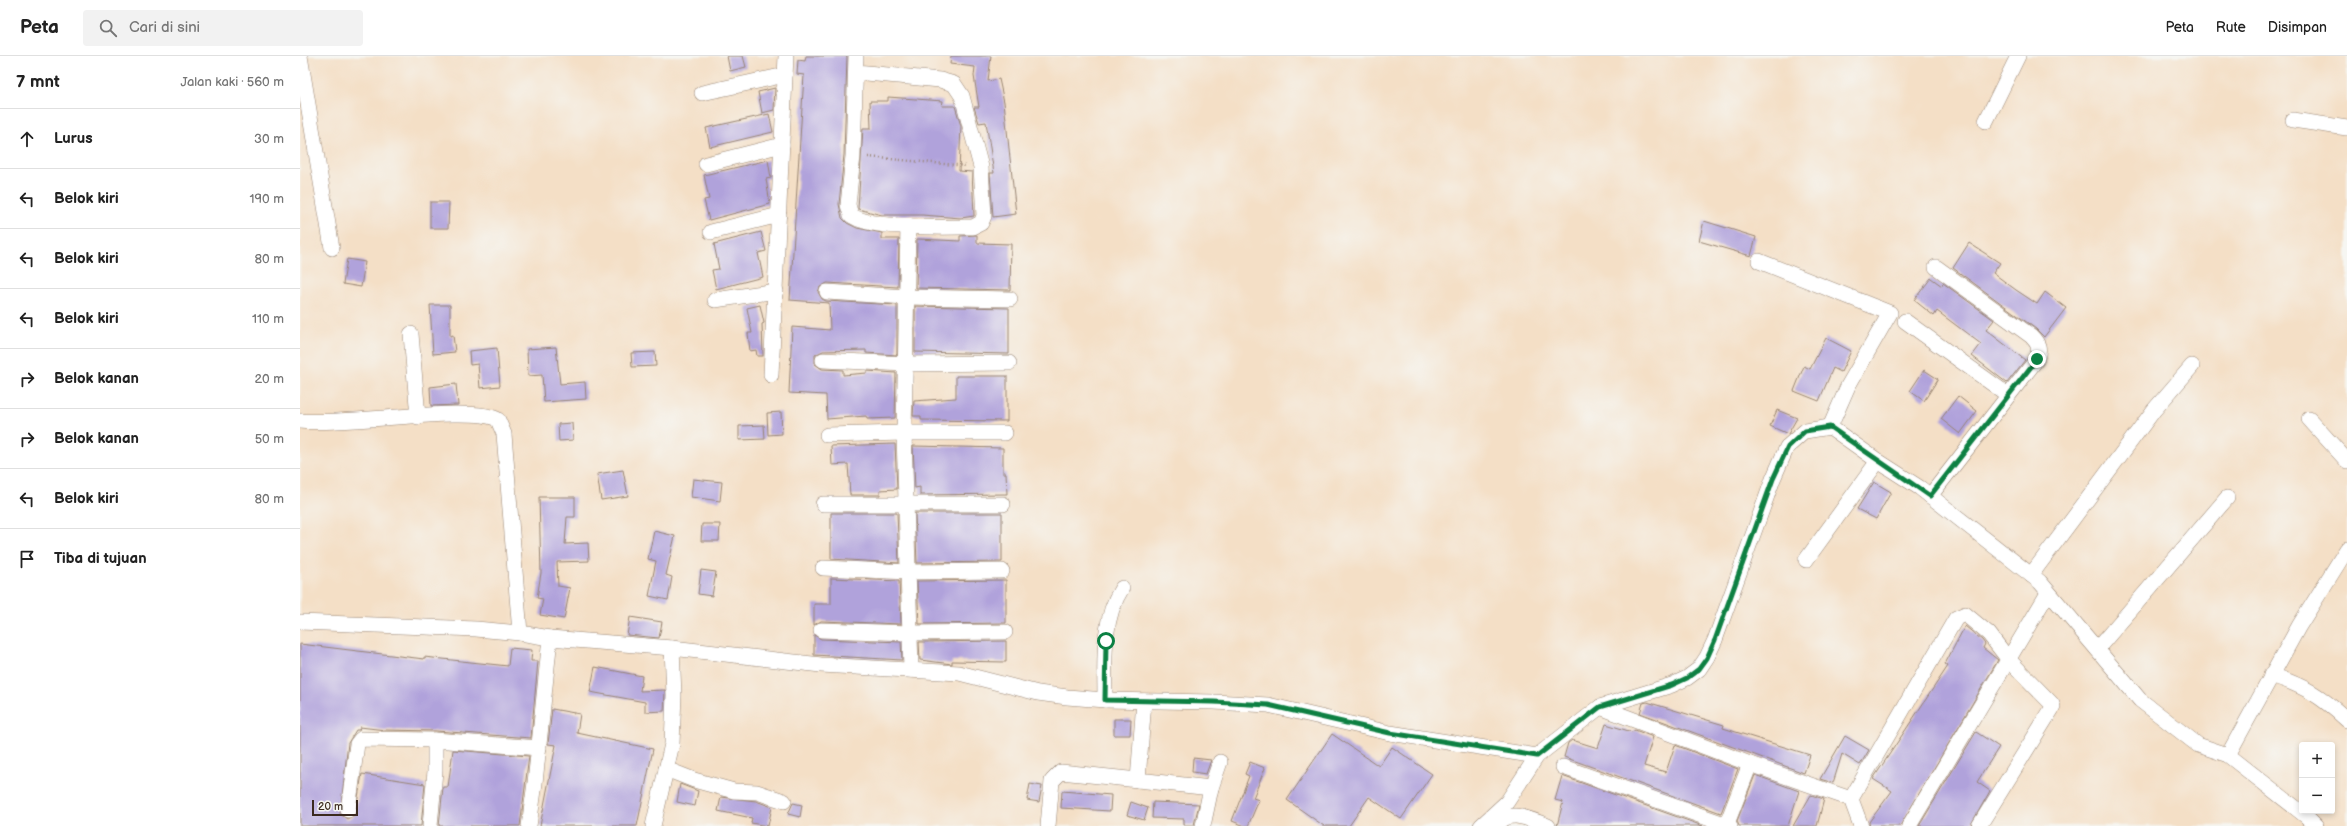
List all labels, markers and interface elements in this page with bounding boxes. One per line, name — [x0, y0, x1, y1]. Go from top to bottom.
search box — [83, 10, 363, 46]
text: Peta — [20, 16, 59, 39]
icon: search — [97, 17, 119, 39]
text: Cari di sini — [129, 18, 200, 37]
text: Peta — [2165, 19, 2194, 36]
text: Rute — [2216, 19, 2246, 36]
text: Disimpan — [2268, 19, 2327, 36]
text: 7 mnt — [16, 72, 60, 92]
text: Jalan kaki · 560 m — [180, 74, 284, 90]
icon: ahead — [16, 128, 38, 150]
text: Lurus — [54, 129, 93, 148]
text: 30 m — [254, 131, 284, 147]
icon: left — [16, 188, 38, 210]
text: Belok kiri — [54, 189, 119, 208]
text: 190 m — [250, 191, 284, 207]
icon: left — [16, 248, 38, 270]
text: Belok kiri — [54, 249, 119, 268]
text: 80 m — [255, 251, 284, 267]
icon: left — [16, 308, 38, 330]
text: Belok kiri — [54, 309, 119, 328]
text: 110 m — [252, 311, 284, 327]
route end — [2028, 350, 2046, 368]
icon: right — [16, 368, 38, 390]
text: Belok kanan — [54, 369, 139, 388]
text: 20 m — [254, 371, 284, 387]
icon: right — [16, 428, 38, 450]
text: Belok kanan — [54, 429, 139, 448]
text: 50 m — [255, 431, 284, 447]
icon: left — [16, 488, 38, 510]
text: Belok kiri — [54, 489, 119, 508]
text: 80 m — [255, 491, 284, 507]
icon: arrive — [16, 548, 38, 570]
text: Tiba di tujuan — [54, 549, 147, 568]
route start — [1097, 632, 1115, 650]
map controls — [2299, 742, 2335, 814]
button: + — [2299, 742, 2335, 778]
button: − — [2299, 778, 2335, 814]
scale bar — [312, 798, 358, 817]
text: 20 m — [318, 800, 343, 813]

